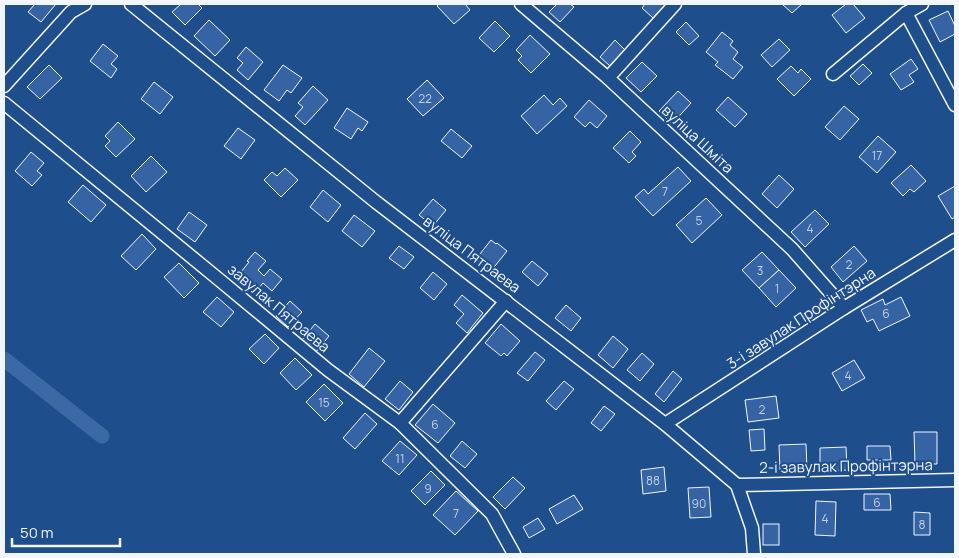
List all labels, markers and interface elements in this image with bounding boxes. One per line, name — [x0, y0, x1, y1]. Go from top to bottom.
house number: 22 — [418, 90, 432, 107]
street label: вуліца Шміта — [657, 100, 739, 178]
house number: 17 — [872, 147, 882, 164]
house number: 7 — [662, 183, 668, 200]
street label: вуліца Пятраева — [419, 210, 525, 298]
house number: 5 — [696, 212, 703, 229]
house number: 4 — [806, 220, 814, 237]
house number: 2 — [846, 256, 853, 273]
street label: завулак Пятраева — [223, 259, 335, 357]
street label: 3-і завулак Профінтэрна — [723, 262, 879, 374]
house number: 3 — [757, 262, 763, 279]
house number: 1 — [775, 280, 779, 297]
house number: 6 — [882, 305, 890, 322]
house number: 4 — [844, 367, 852, 384]
house number: 15 — [318, 394, 330, 411]
house number: 2 — [759, 401, 766, 418]
house number: 6 — [431, 416, 439, 433]
house number: 11 — [395, 450, 405, 467]
street label: 2-і завулак Профінтэрна — [759, 454, 933, 478]
house number: 88 — [646, 472, 660, 489]
house number: 9 — [424, 480, 432, 497]
house number: 6 — [873, 494, 881, 511]
house number: 90 — [692, 495, 706, 512]
house number: 7 — [453, 505, 459, 522]
house number: 4 — [821, 510, 829, 527]
scale bar — [12, 516, 120, 548]
house number: 8 — [919, 516, 926, 533]
text: 50 m — [20, 522, 54, 543]

